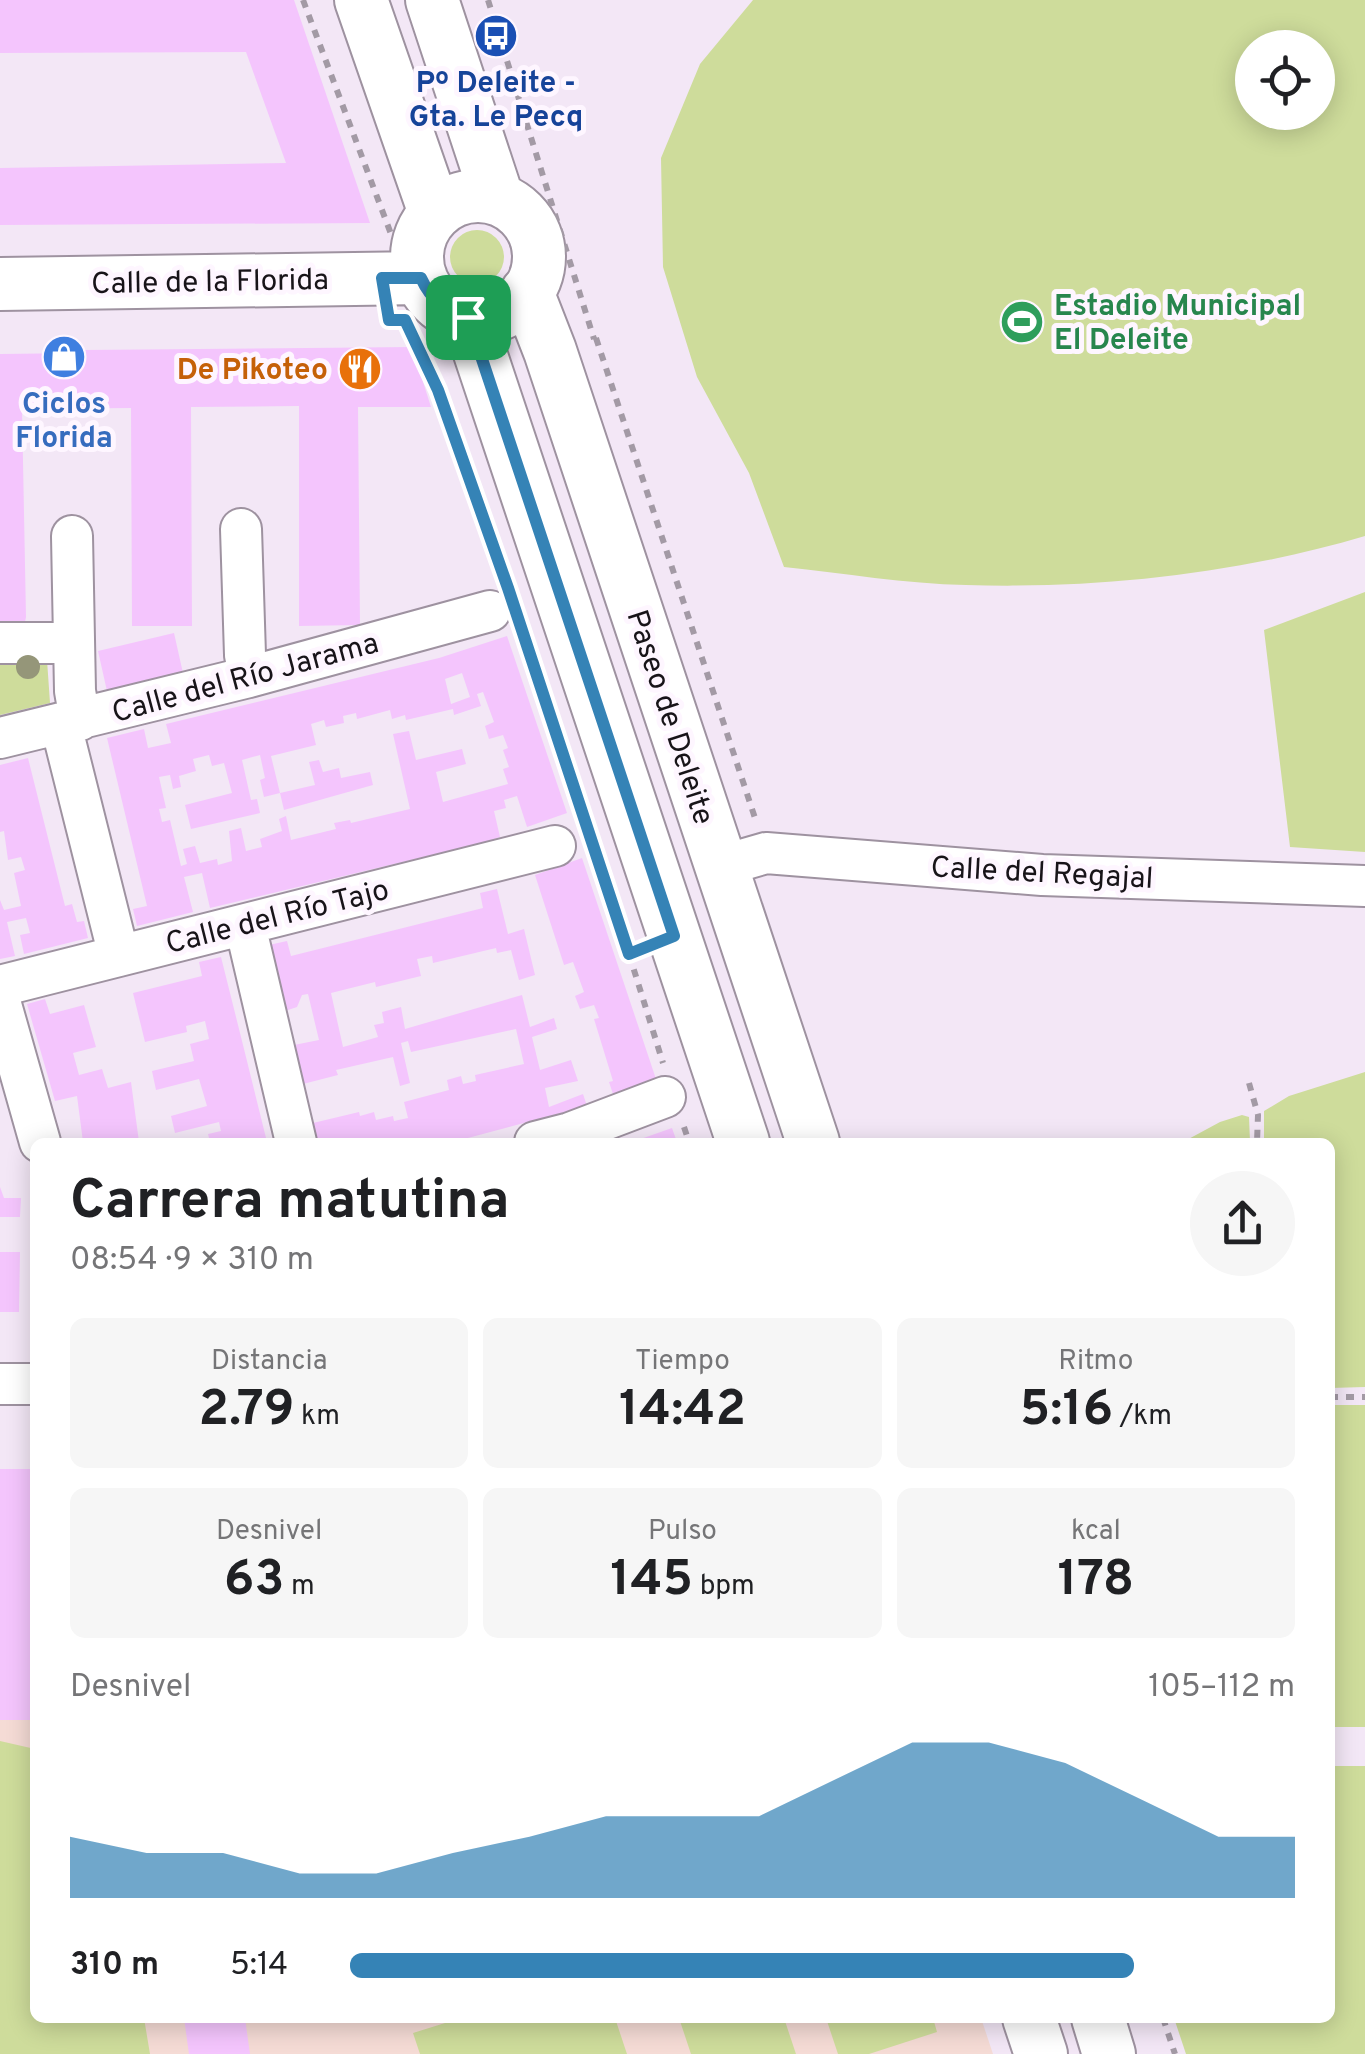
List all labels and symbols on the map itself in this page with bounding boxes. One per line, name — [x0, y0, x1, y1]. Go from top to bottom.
bus stop icon: Pº Deleite - Gta. Le Pecq — [473, 13, 519, 59]
place label: Pº Deleite - Gta. Le Pecq — [409, 66, 583, 137]
street label: Calle de la Florida — [91, 263, 329, 304]
pin — [426, 275, 511, 360]
place label: Estadio Municipal El Deleite — [1054, 289, 1301, 360]
sports icon: Estadio Municipal El Deleite — [999, 299, 1045, 345]
shop icon: Ciclos Florida — [41, 334, 87, 380]
restaurant icon: De Pikoteo — [337, 346, 383, 392]
place label: De Pikoteo — [177, 353, 328, 390]
place label: Ciclos Florida — [15, 387, 113, 458]
street label: Paseo de Deleite — [616, 606, 721, 830]
street label: Calle del Río Jarama — [108, 626, 383, 733]
street label: Calle del Regajal — [930, 850, 1154, 899]
street label: Calle del Río Tajo — [162, 873, 393, 964]

